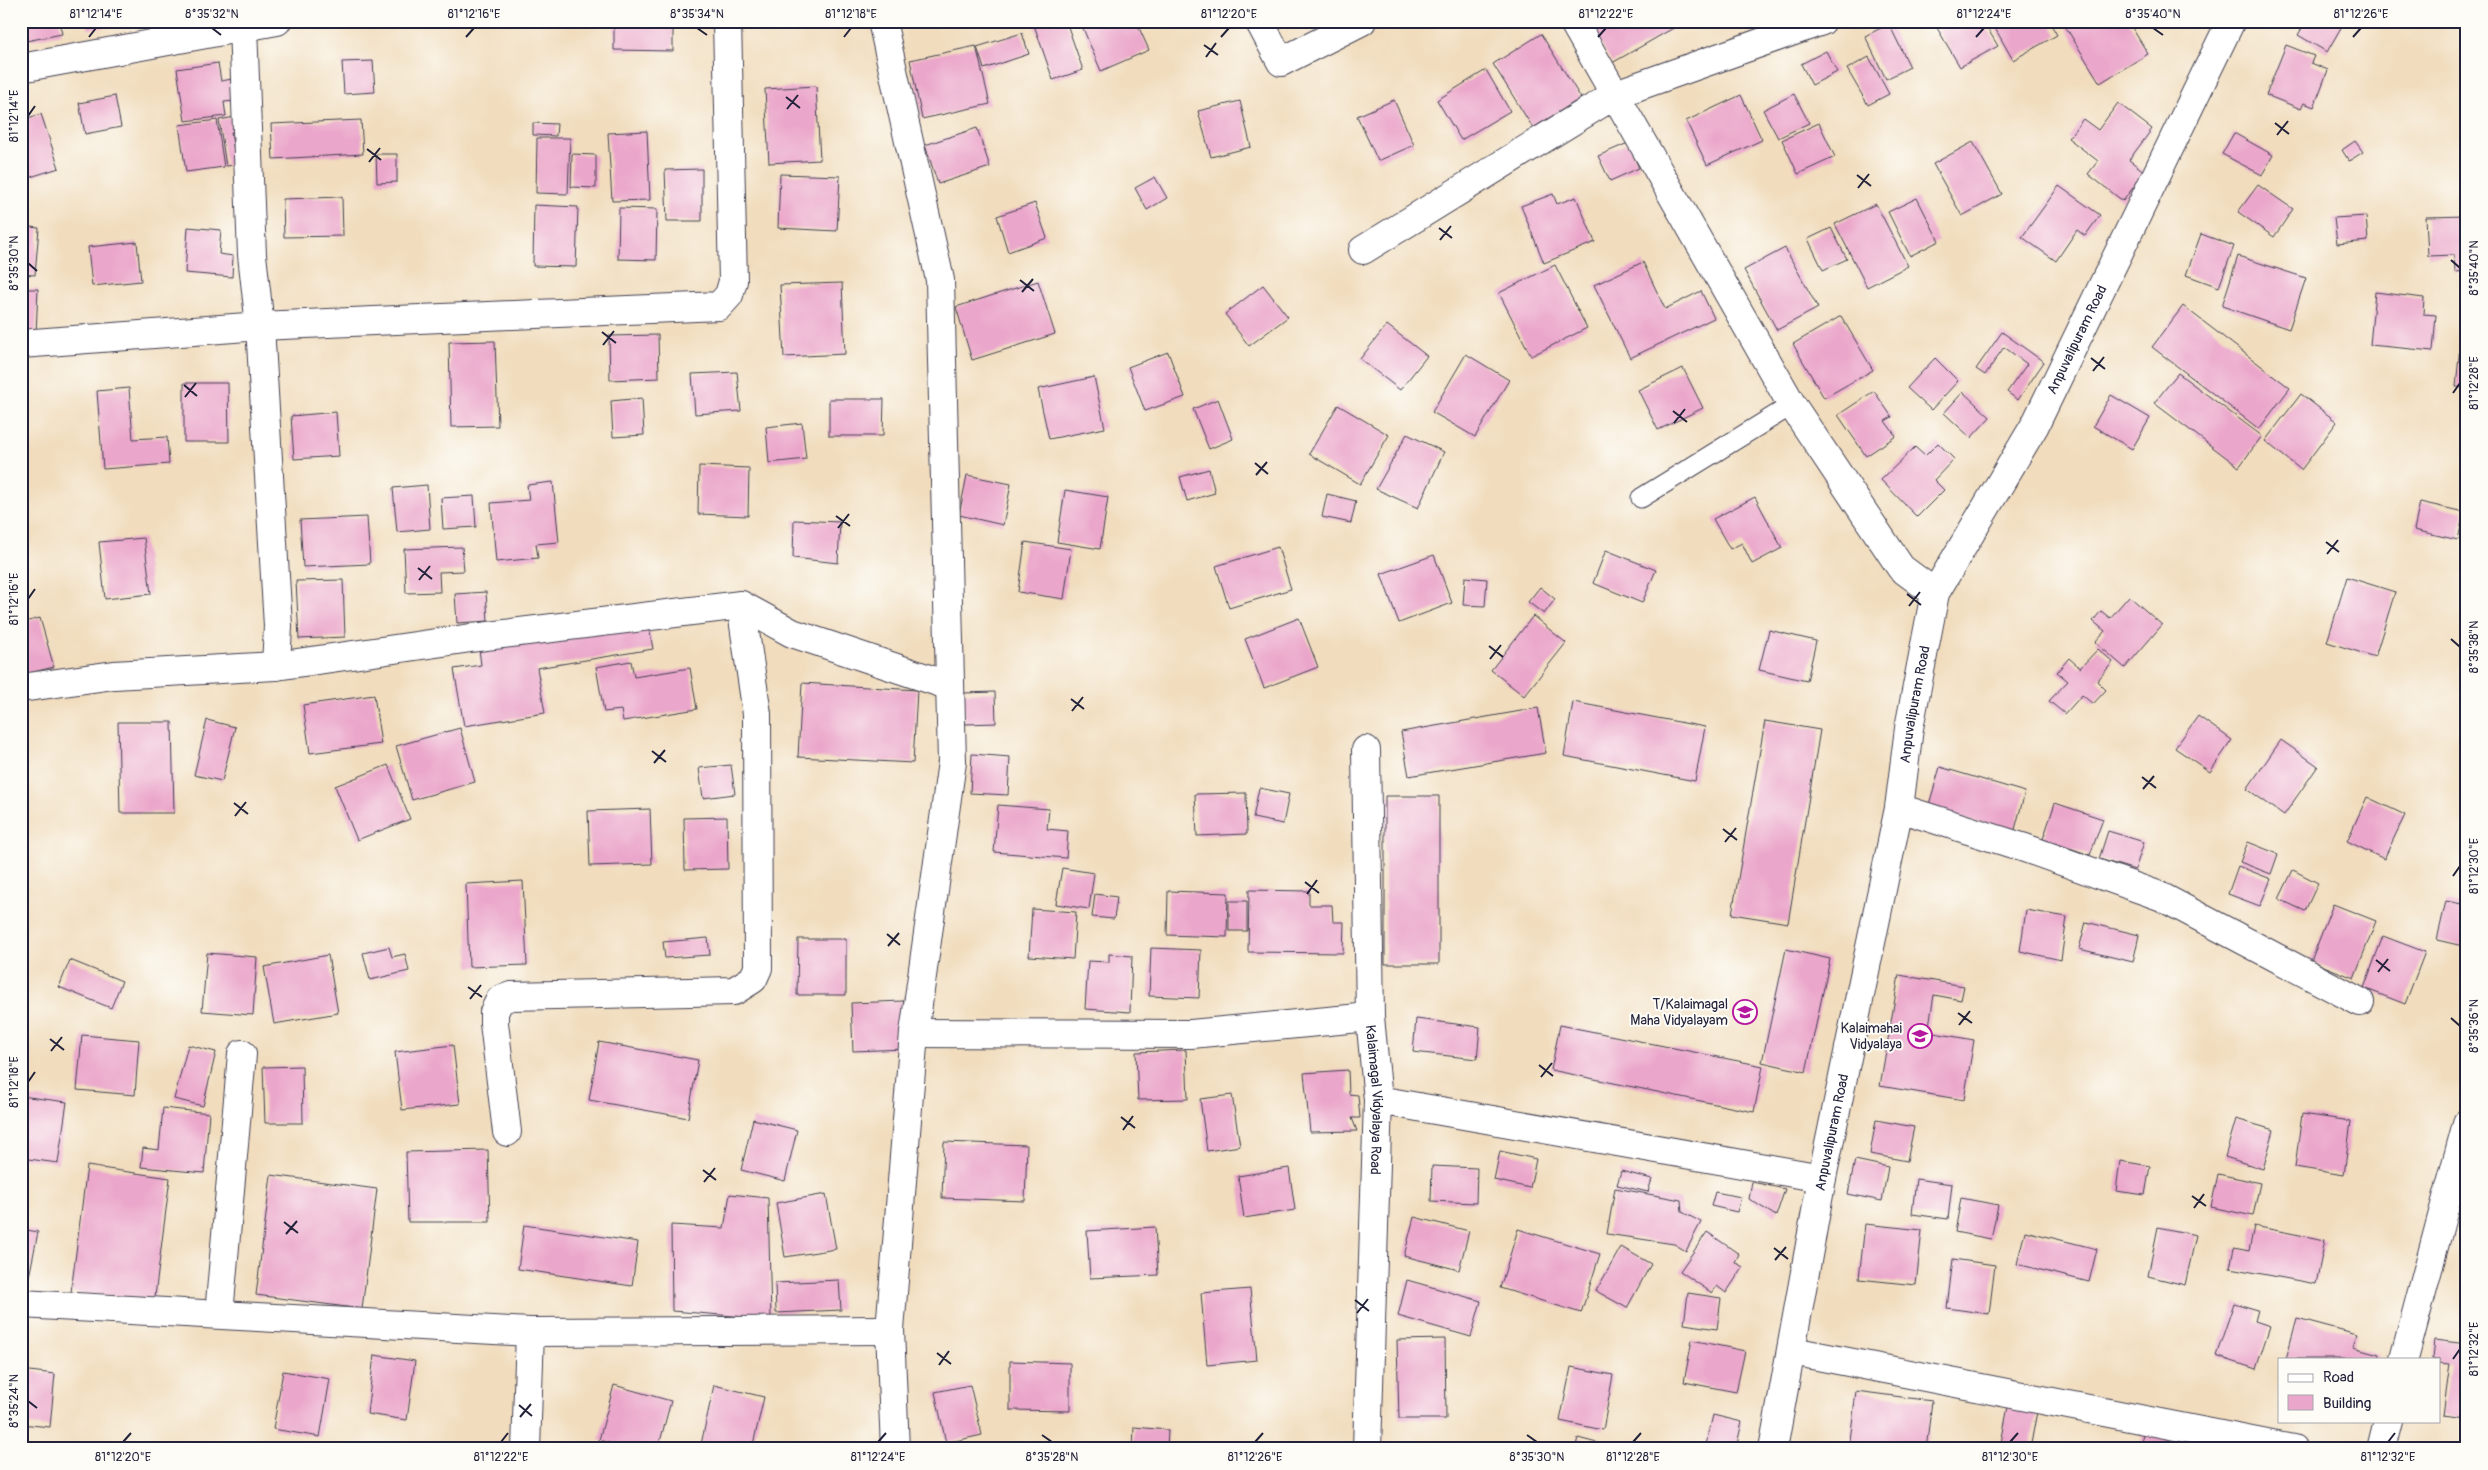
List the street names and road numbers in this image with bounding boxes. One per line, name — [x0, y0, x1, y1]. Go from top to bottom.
street label: Anpuvalipuram Road — [2043, 282, 2111, 397]
street label: Anpuvalipuram Road — [1897, 644, 1934, 764]
street label: Kalaimagal Vidyalaya Road — [1362, 1024, 1386, 1175]
street label: Anpuvalipuram Road — [1812, 1072, 1852, 1192]

